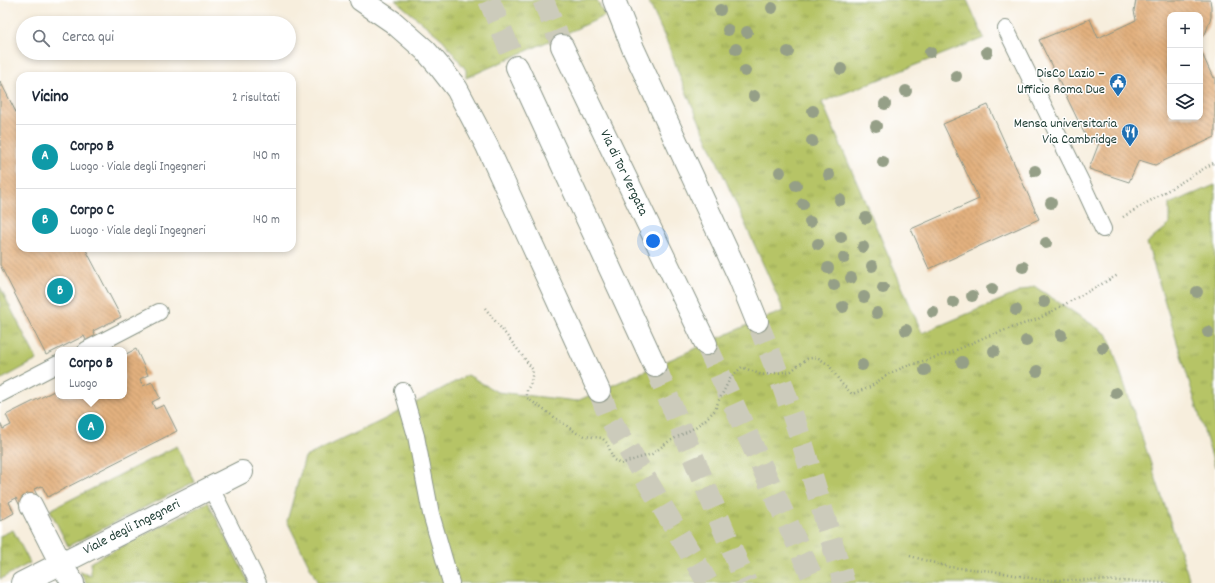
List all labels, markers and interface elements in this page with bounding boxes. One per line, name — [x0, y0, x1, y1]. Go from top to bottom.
map controls — [1167, 12, 1203, 120]
button: + — [1167, 12, 1203, 48]
search box — [16, 16, 296, 60]
icon: search — [30, 27, 52, 49]
text: Cerca qui — [62, 27, 114, 49]
button: − — [1167, 48, 1203, 84]
place label: DisCo Lazio – Ufficio Roma Due — [1017, 64, 1105, 100]
public building icon: DisCo Lazio – Ufficio Roma Due — [1108, 72, 1128, 97]
button: layers — [1167, 84, 1203, 120]
text: Vicino — [32, 86, 69, 110]
text: 2 risultati — [232, 89, 280, 108]
place label: Mensa universitaria Via Cambridge — [1014, 114, 1117, 150]
restaurant icon: Mensa universitaria Via Cambridge — [1120, 122, 1140, 147]
street label: Via di Tor Vergata — [594, 127, 653, 220]
text: Corpo B — [70, 136, 114, 158]
text: A — [41, 147, 49, 166]
text: 140 m — [253, 147, 280, 166]
text: Luogo · Viale degli Ingegneri — [70, 158, 206, 177]
text: Corpo C — [70, 200, 114, 222]
text: B — [42, 211, 48, 230]
text: 140 m — [253, 211, 280, 230]
text: Luogo · Viale degli Ingegneri — [70, 222, 206, 241]
your location — [643, 231, 663, 251]
pin: B — [47, 276, 73, 306]
popup — [55, 347, 127, 399]
text: Corpo B — [69, 353, 113, 375]
text: Luogo — [69, 375, 97, 394]
pin: A — [78, 412, 104, 442]
street label: Viale degli Ingegneri — [80, 495, 184, 560]

